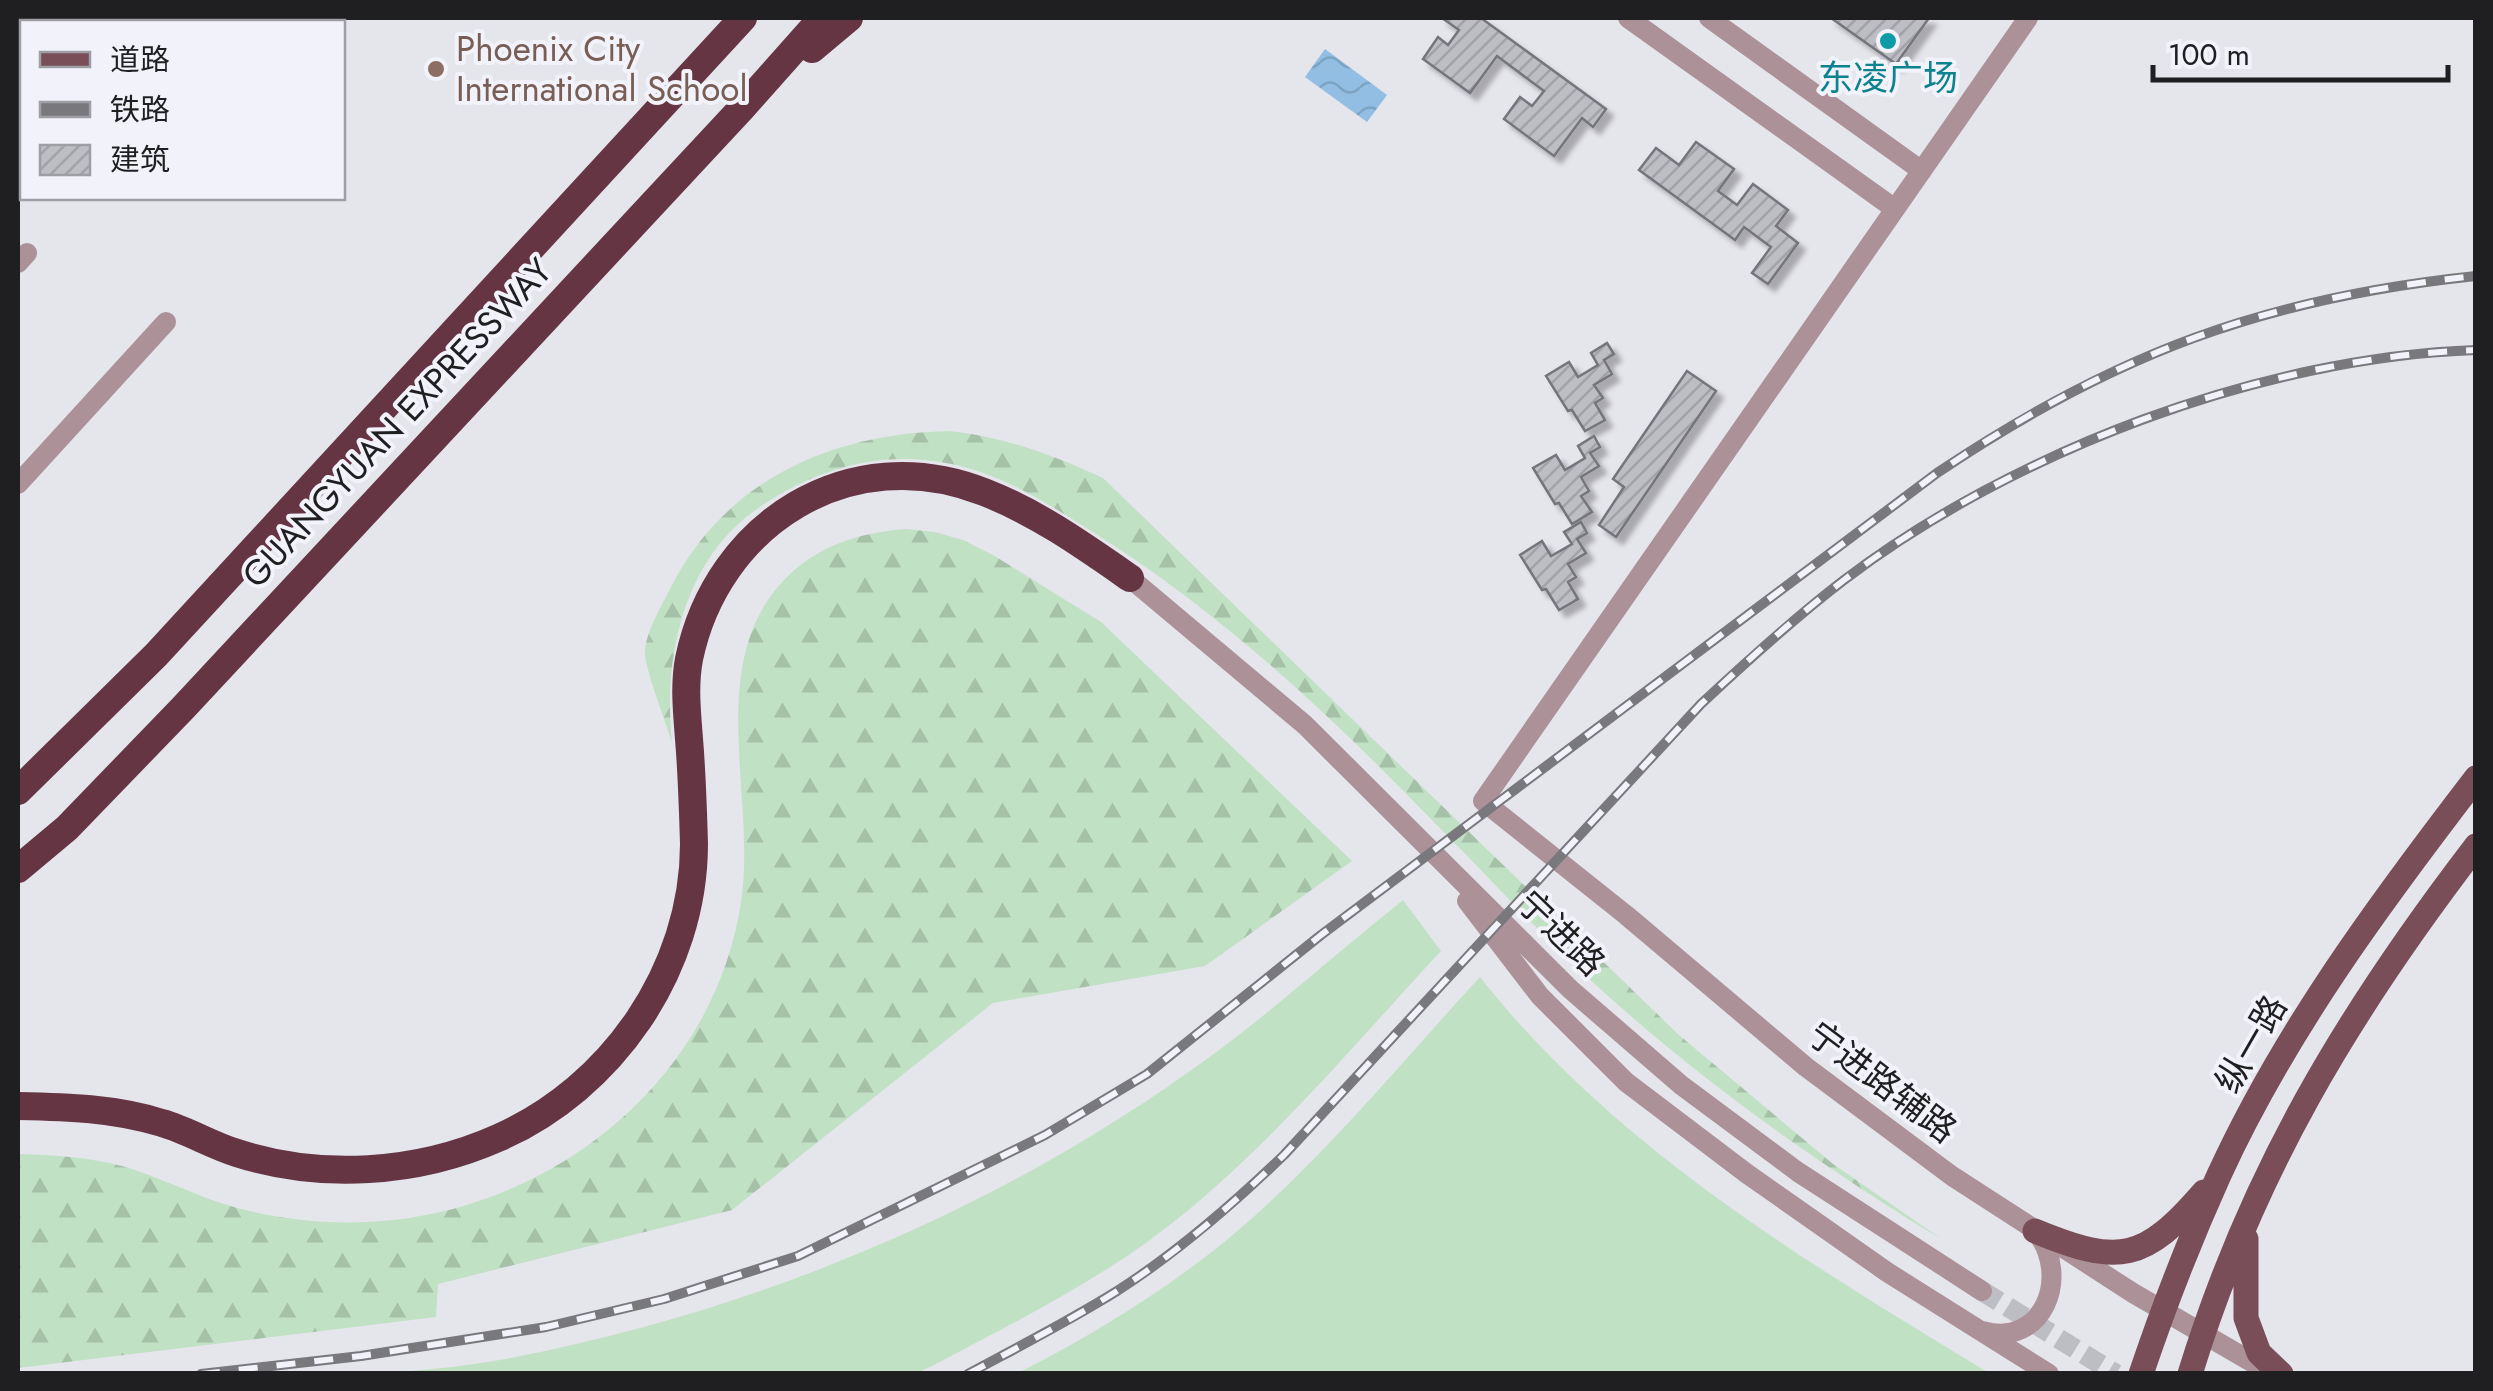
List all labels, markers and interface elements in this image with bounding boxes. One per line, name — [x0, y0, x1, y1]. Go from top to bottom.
legend — [20, 20, 345, 200]
scale bar — [2153, 20, 2448, 82]
place label: Phoenix City International School — [456, 24, 748, 114]
marker: 东凌广场 — [1877, 30, 1899, 52]
text: 100 m — [2168, 33, 2250, 76]
text: 道路 — [110, 38, 170, 81]
place label: 东凌广场 — [1818, 53, 1958, 103]
marker: Phoenix City International School — [425, 58, 447, 80]
text: 铁路 — [110, 88, 170, 131]
text: 建筑 — [110, 138, 170, 181]
street label: GUANGYUAN EXPRESSWAY — [231, 247, 564, 599]
street label: 宁进路 — [1506, 879, 1616, 987]
street label: 纵一路 — [2203, 986, 2299, 1102]
street label: 宁进路辅路 — [1797, 1009, 1967, 1155]

